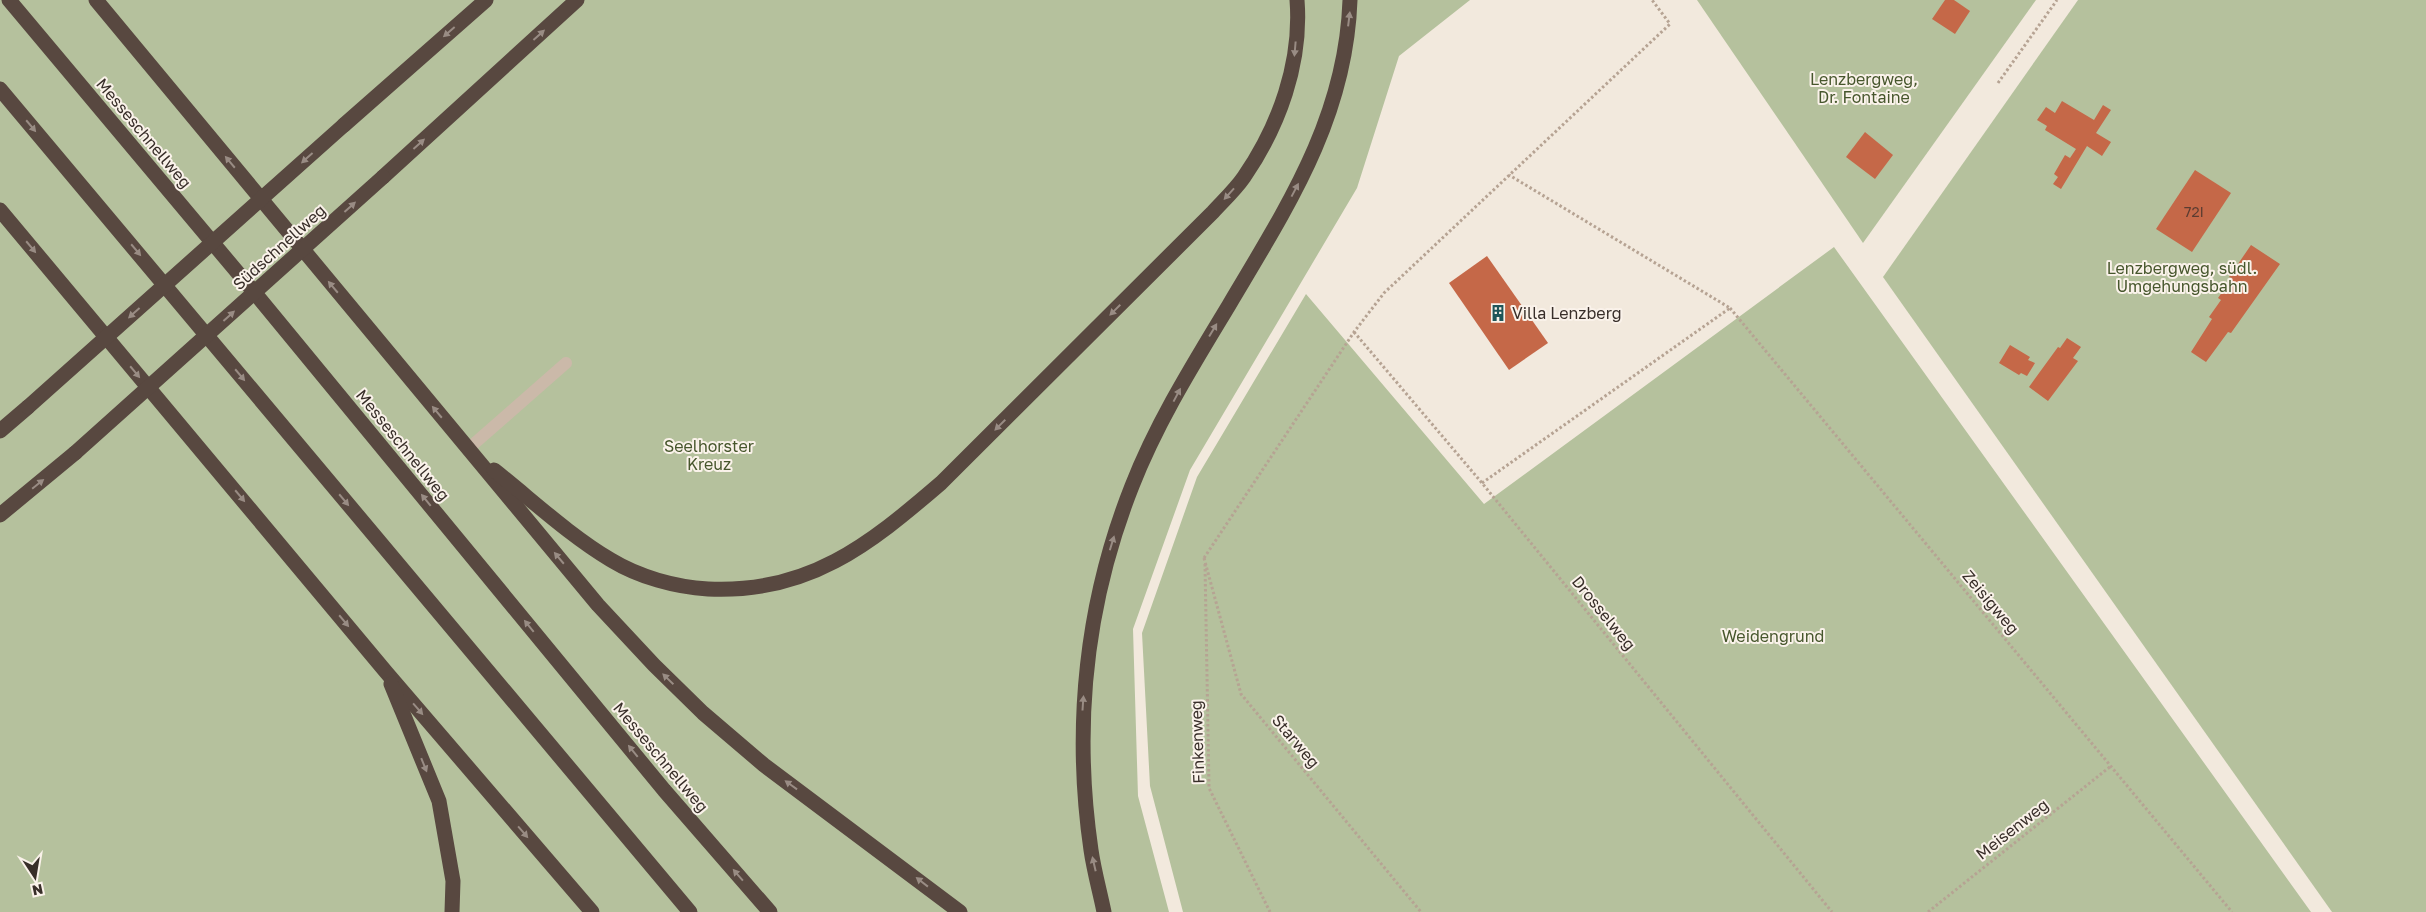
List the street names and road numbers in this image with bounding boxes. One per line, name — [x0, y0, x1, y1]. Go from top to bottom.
street label: Messeschnellweg — [92, 74, 196, 192]
street label: Südschnellweg — [228, 200, 330, 294]
street label: Messeschnellweg — [352, 385, 454, 505]
street label: Zeisigweg — [1958, 566, 2024, 638]
street label: Drosselweg — [1568, 572, 1640, 654]
street label: Messeschnellweg — [609, 698, 713, 816]
street label: Finkenweg — [1186, 700, 1208, 784]
street label: Starweg — [1268, 710, 1324, 772]
street label: Meisenweg — [1972, 794, 2052, 864]

